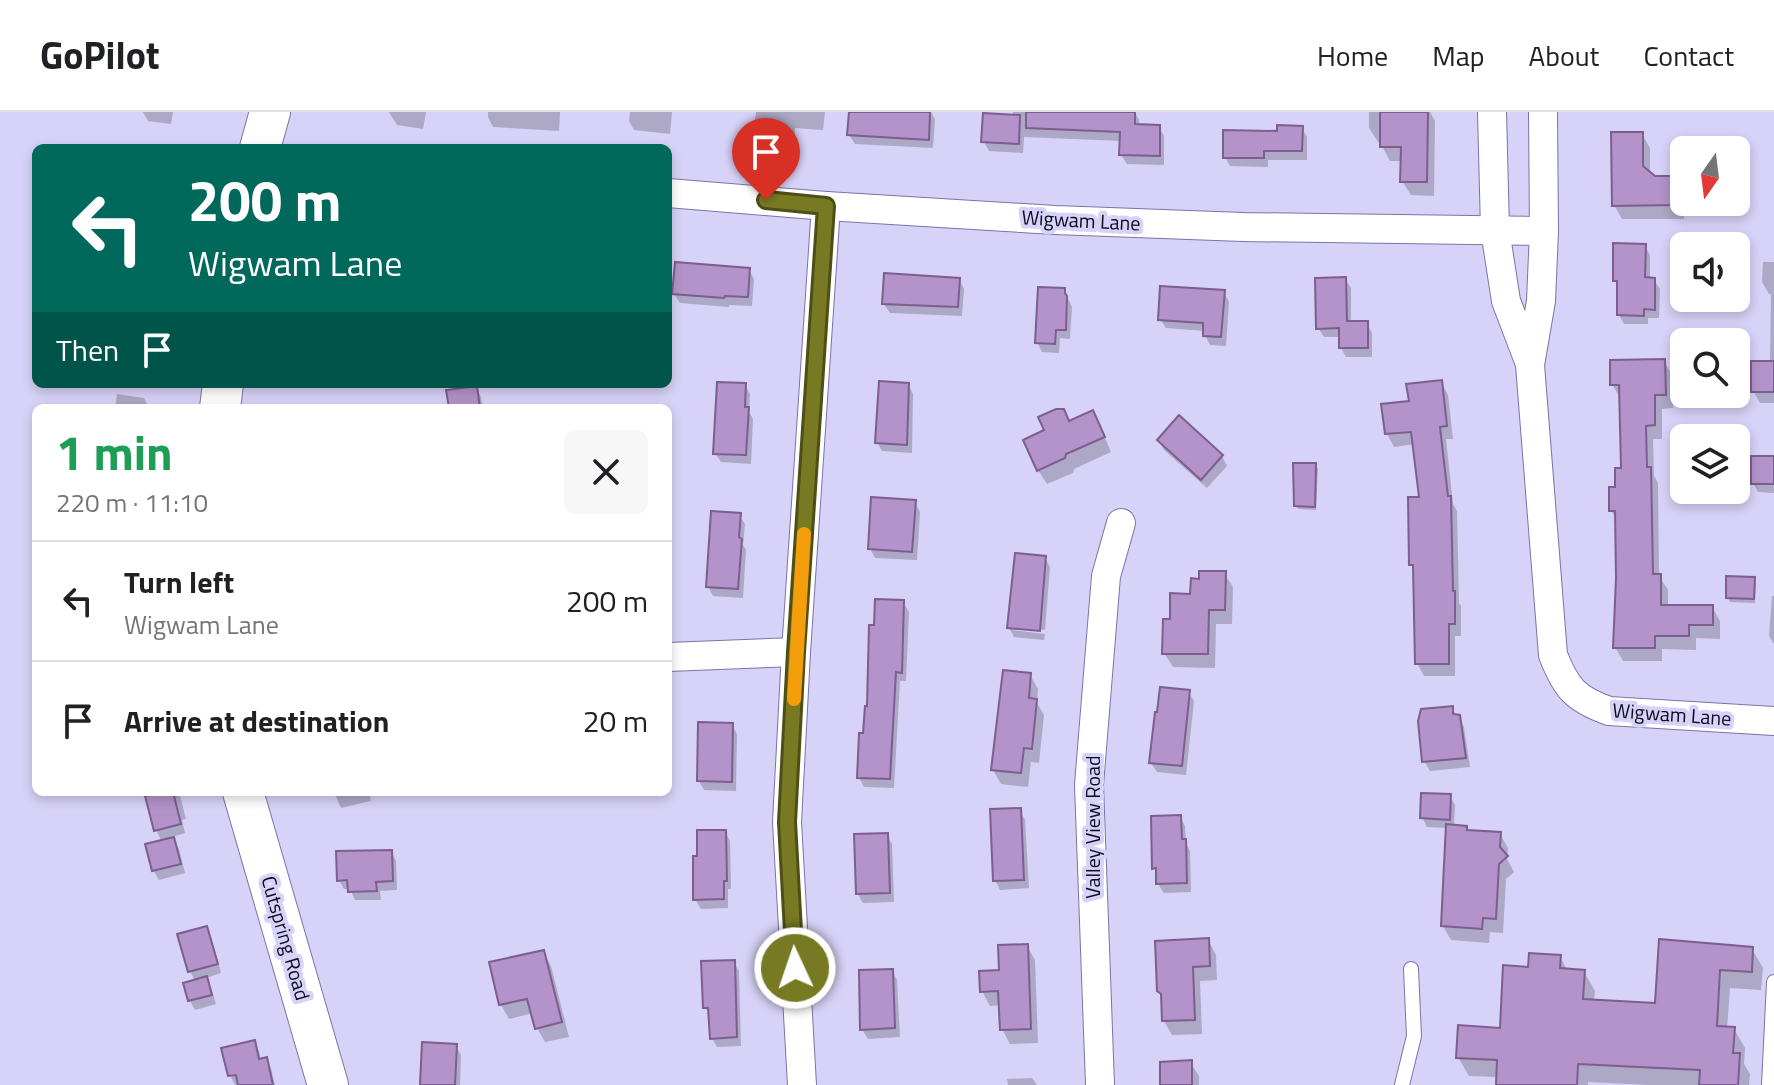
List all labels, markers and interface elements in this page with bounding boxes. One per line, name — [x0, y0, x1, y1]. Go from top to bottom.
text: GoPilot — [40, 26, 160, 84]
text: Home — [1317, 34, 1388, 77]
text: Map — [1432, 34, 1485, 77]
text: About — [1529, 34, 1599, 77]
text: Contact — [1643, 34, 1734, 77]
pin — [732, 118, 800, 200]
icon: arrive — [744, 130, 788, 174]
north arrow — [1670, 136, 1750, 216]
map controls — [1670, 136, 1750, 504]
text: 200 m — [188, 158, 341, 243]
icon: left — [56, 176, 160, 280]
street label: Wigwam Lane — [1021, 201, 1141, 239]
button: sound — [1670, 232, 1750, 312]
text: Wigwam Lane — [188, 235, 402, 290]
text: Then — [56, 327, 119, 373]
icon: arrive — [135, 328, 179, 372]
button: search — [1670, 328, 1750, 408]
text: 1 min — [56, 416, 173, 489]
button: layers — [1670, 424, 1750, 504]
button: close — [564, 430, 648, 514]
text: 220 m · 11:10 — [56, 483, 208, 522]
text: Turn left — [124, 559, 234, 605]
text: 200 m — [566, 578, 648, 624]
icon: left — [56, 579, 100, 623]
text: Wigwam Lane — [124, 605, 279, 644]
street label: Wigwam Lane — [1612, 694, 1732, 734]
text: Arrive at destination — [124, 698, 389, 744]
text: 20 m — [583, 698, 648, 744]
icon: arrive — [56, 699, 100, 743]
street label: Valley View Road — [1077, 755, 1108, 899]
street label: Cutspring Road — [253, 872, 319, 1004]
position arrow — [753, 926, 837, 1010]

